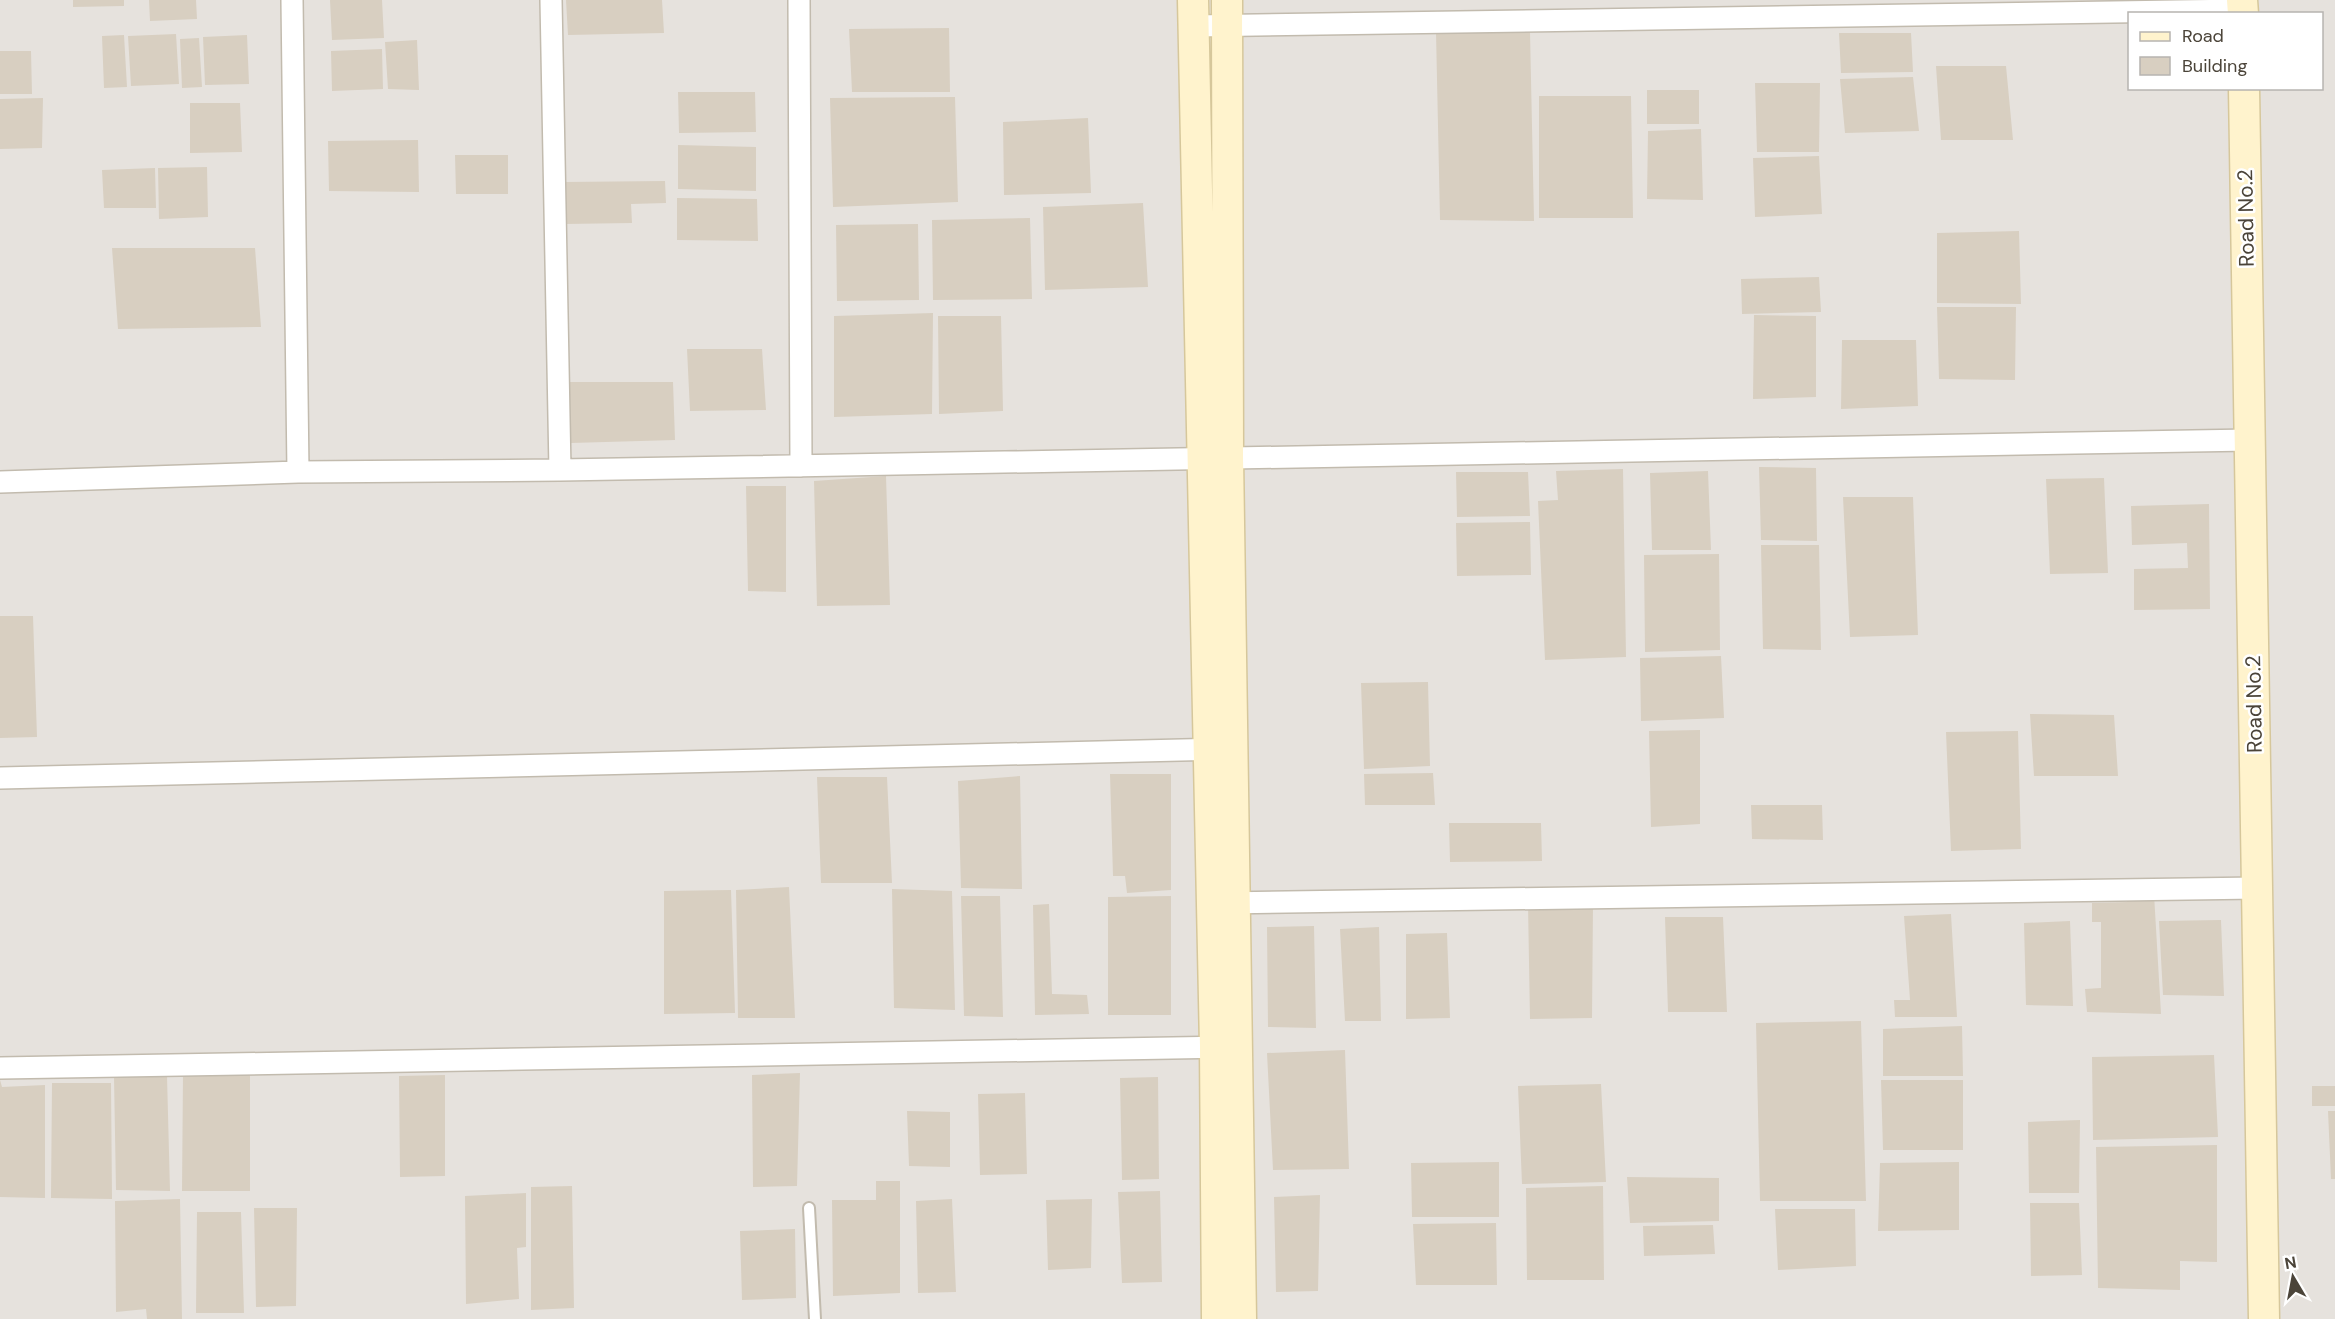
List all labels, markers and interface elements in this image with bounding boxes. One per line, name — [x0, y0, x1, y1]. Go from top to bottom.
legend — [2128, 12, 2323, 90]
text: Road — [2182, 24, 2224, 48]
text: Building — [2182, 54, 2247, 78]
street label: Road No.2 — [2231, 169, 2261, 267]
street label: Road No.2 — [2239, 655, 2269, 753]
north arrow — [2263, 1247, 2323, 1307]
text: N — [2283, 1251, 2298, 1274]

